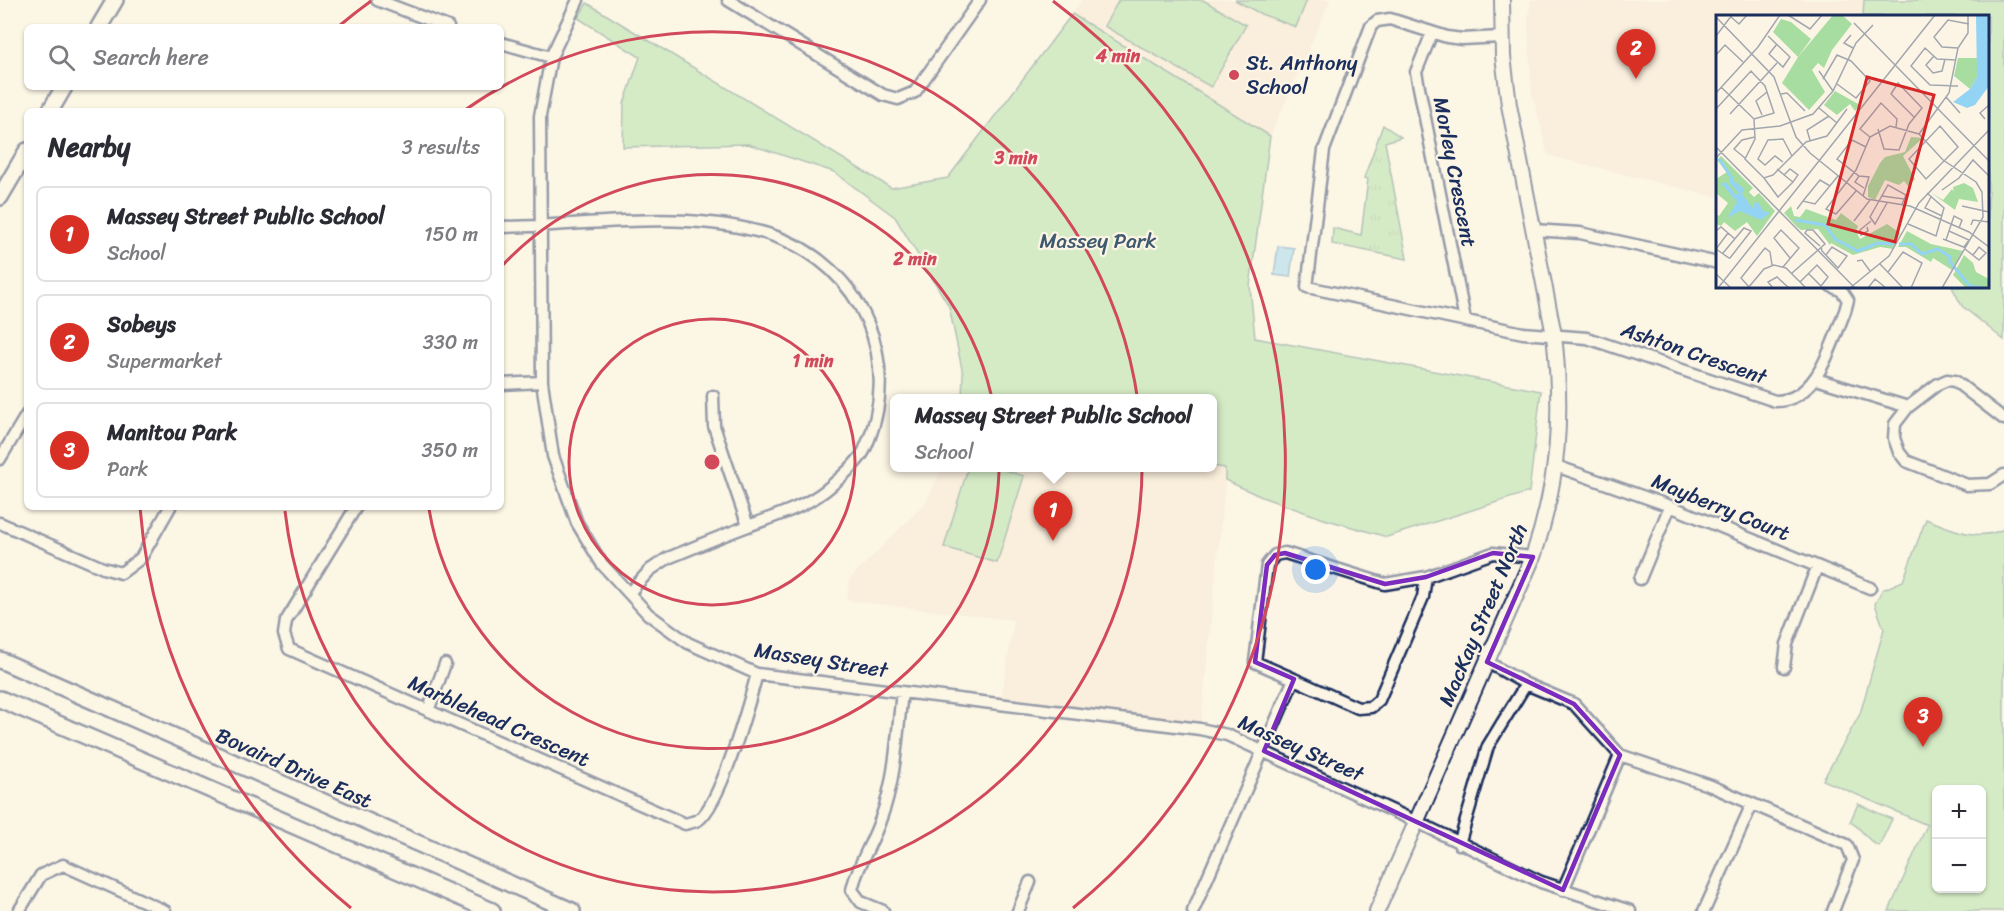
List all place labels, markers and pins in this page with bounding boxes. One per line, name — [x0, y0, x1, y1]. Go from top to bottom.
pin: 2 — [1616, 29, 1656, 79]
place label: St. Anthony School — [1246, 44, 1358, 106]
marker: St. Anthony School — [1227, 68, 1241, 82]
centre of rings — [702, 452, 722, 472]
pin: 1 — [1034, 492, 1072, 541]
pin: 3 — [1904, 698, 1942, 747]

